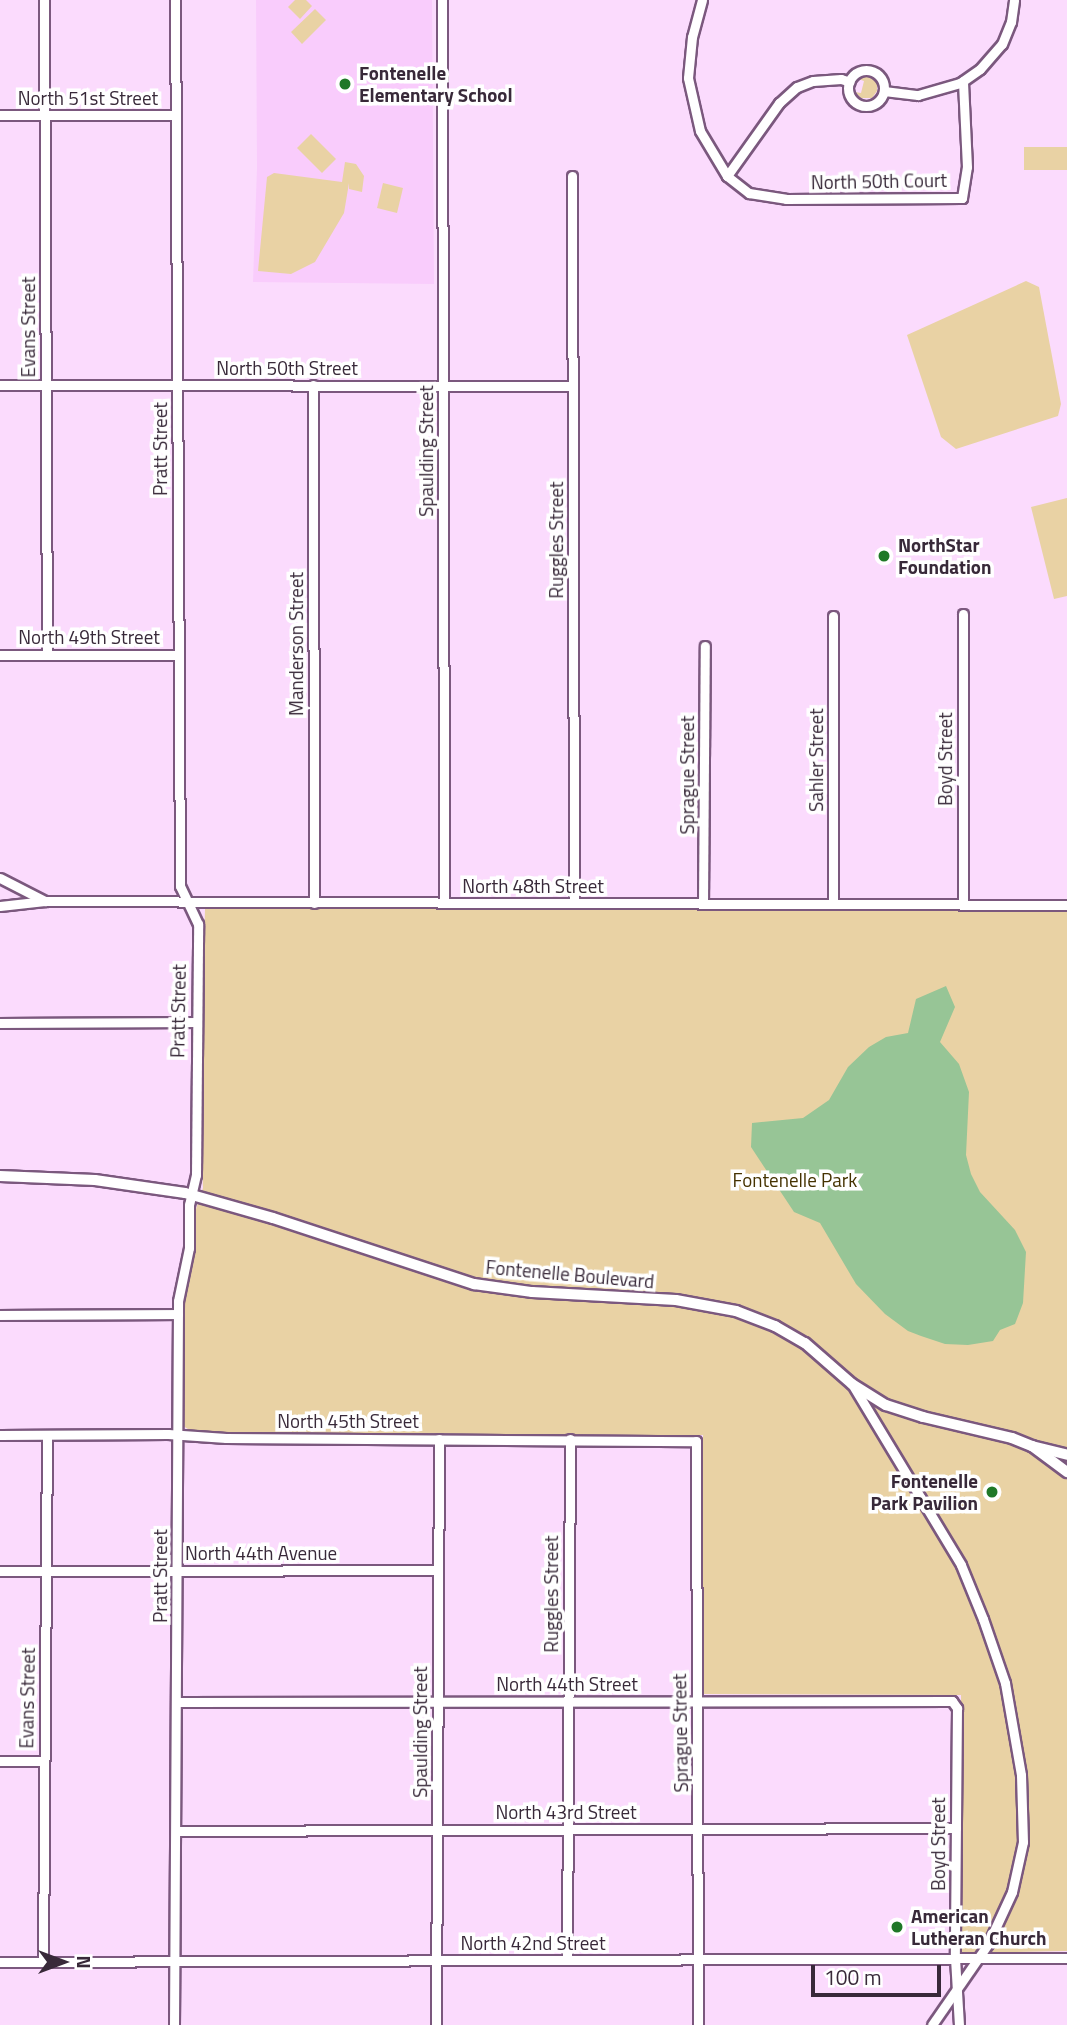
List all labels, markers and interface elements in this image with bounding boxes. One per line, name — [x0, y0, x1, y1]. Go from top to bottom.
place label: Fontenelle Elementary School — [359, 62, 513, 106]
marker: Fontenelle Elementary School — [337, 76, 353, 92]
street label: North 51st Street — [18, 87, 158, 109]
street label: North 50th Court — [811, 168, 947, 194]
street label: Evans Street — [17, 276, 39, 378]
street label: North 50th Street — [216, 357, 358, 379]
street label: Spaulding Street — [415, 385, 437, 517]
street label: Pratt Street — [149, 402, 171, 496]
street label: Ruggles Street — [545, 481, 567, 599]
place label: NorthStar Foundation — [898, 534, 991, 578]
marker: NorthStar Foundation — [876, 548, 892, 564]
street label: Manderson Street — [285, 572, 307, 716]
street label: North 49th Street — [18, 626, 160, 648]
street label: Sahler Street — [805, 708, 827, 812]
street label: Boyd Street — [934, 712, 956, 806]
street label: Sprague Street — [676, 715, 698, 835]
street label: North 48th Street — [462, 875, 604, 897]
street label: Pratt Street — [166, 964, 190, 1058]
park label: Fontenelle Park — [733, 1169, 857, 1191]
street label: Fontenelle Boulevard — [485, 1255, 655, 1293]
street label: North 45th Street — [277, 1410, 419, 1432]
place label: Fontenelle Park Pavilion — [870, 1470, 978, 1514]
marker: Fontenelle Park Pavilion — [984, 1484, 1000, 1500]
street label: Pratt Street — [149, 1529, 171, 1623]
street label: Ruggles Street — [540, 1535, 562, 1653]
street label: North 44th Avenue — [185, 1542, 337, 1564]
street label: Evans Street — [15, 1647, 39, 1749]
street label: Spaulding Street — [409, 1666, 431, 1798]
street label: North 44th Street — [496, 1673, 638, 1695]
street label: Sprague Street — [668, 1673, 692, 1793]
street label: Boyd Street — [927, 1797, 949, 1891]
street label: North 43rd Street — [495, 1801, 637, 1823]
place label: American Lutheran Church — [911, 1905, 1046, 1949]
marker: American Lutheran Church — [889, 1919, 905, 1935]
north arrow — [28, 1927, 98, 1997]
street label: North 42nd Street — [460, 1932, 606, 1954]
scale bar — [815, 1952, 944, 1996]
text: N — [70, 1955, 99, 1969]
text: 100 m — [824, 1961, 881, 1993]

